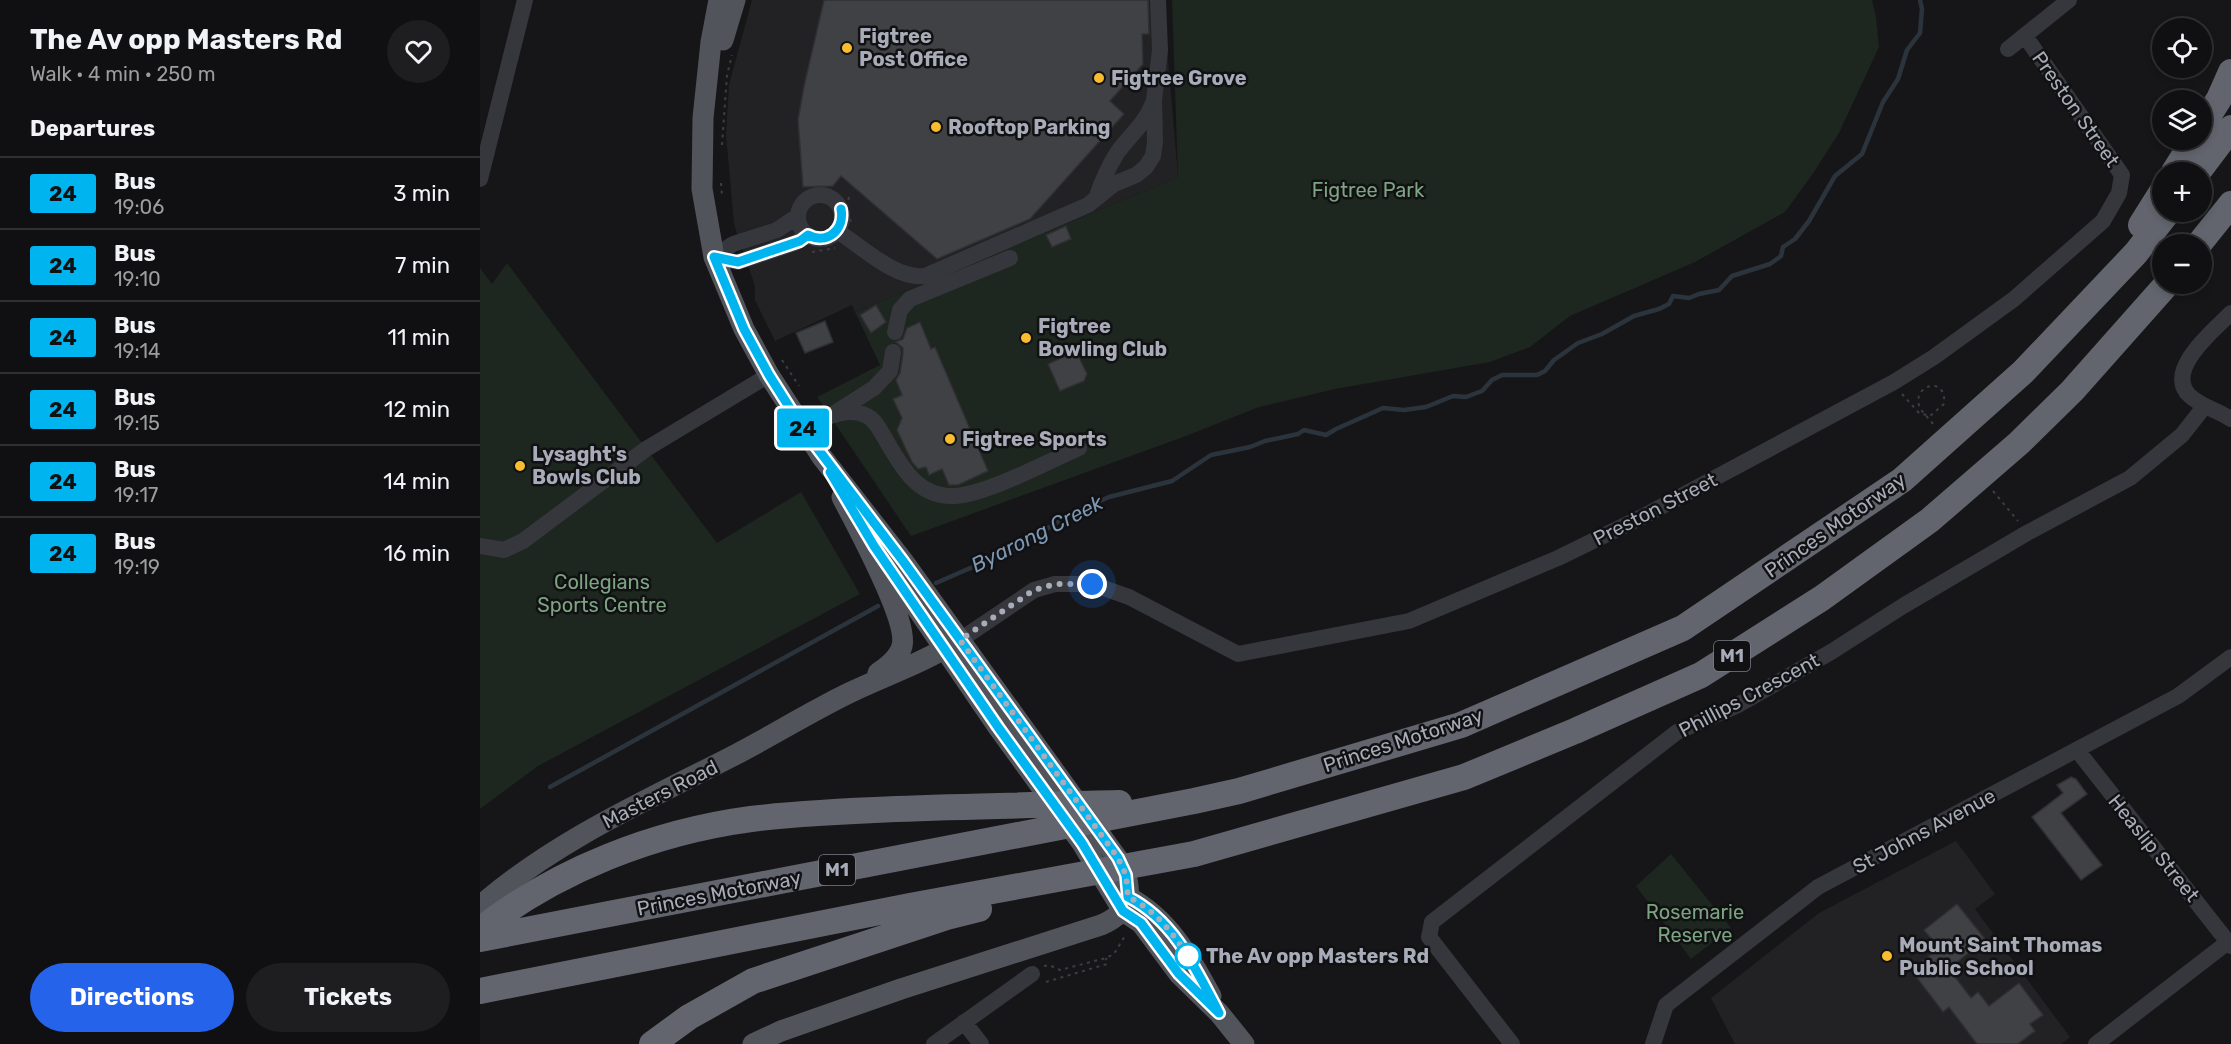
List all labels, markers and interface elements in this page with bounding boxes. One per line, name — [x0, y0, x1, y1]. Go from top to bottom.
map controls — [2152, 18, 2212, 294]
button: locate — [2152, 18, 2212, 78]
button: heart — [387, 20, 450, 83]
text: The Av opp Masters Rd — [30, 23, 342, 56]
place label: Figtree Post Office — [859, 24, 968, 71]
marker: Figtree Post Office — [840, 41, 854, 55]
street label: Preston Street — [2027, 47, 2125, 172]
text: Walk · 4 min · 250 m — [30, 62, 215, 86]
place label: Figtree Grove — [1111, 66, 1247, 90]
marker: Figtree Grove — [1092, 71, 1106, 85]
button: layers — [2152, 90, 2212, 150]
text: Departures — [30, 115, 155, 142]
place label: Rooftop Parking — [948, 115, 1110, 139]
marker: Rooftop Parking — [929, 120, 943, 134]
button: + — [2152, 162, 2212, 222]
text: Bus — [114, 168, 156, 195]
park label: Figtree Park — [1312, 178, 1425, 202]
text: 3 min — [393, 180, 450, 207]
text: 24 — [49, 181, 77, 206]
text: 19:06 — [114, 195, 164, 219]
button: − — [2152, 234, 2212, 294]
text: Bus — [114, 240, 156, 267]
text: 7 min — [395, 252, 450, 279]
text: 24 — [49, 253, 77, 278]
text: 19:10 — [114, 267, 161, 291]
text: Bus — [114, 312, 156, 339]
place label: Figtree Bowling Club — [1038, 314, 1167, 361]
text: 11 min — [388, 324, 450, 351]
text: 24 — [49, 325, 77, 350]
marker: Figtree Bowling Club — [1019, 331, 1033, 345]
text: 19:14 — [114, 339, 161, 363]
text: Bus — [114, 384, 156, 411]
text: 12 min — [384, 396, 450, 423]
text: 24 — [49, 397, 77, 422]
line badge: 24 — [776, 408, 830, 448]
text: 19:15 — [114, 411, 160, 435]
text: 24 — [789, 416, 817, 441]
place label: Figtree Sports — [962, 427, 1107, 451]
marker: Figtree Sports — [943, 432, 957, 446]
place label: Lysaght's Bowls Club — [532, 442, 641, 489]
text: Bus — [114, 456, 156, 483]
marker: Lysaght's Bowls Club — [513, 459, 527, 473]
street label: Preston Street — [1589, 467, 1721, 551]
street label: Princes Motorway — [1760, 467, 1910, 583]
text: 14 min — [383, 468, 450, 495]
text: 24 — [49, 469, 77, 494]
text: 19:17 — [114, 483, 158, 507]
water label: Byarong Creek — [967, 489, 1108, 577]
text: Bus — [114, 528, 156, 555]
text: 16 min — [384, 540, 450, 567]
text: 24 — [49, 541, 77, 566]
text: 19:19 — [114, 555, 160, 579]
your location — [1077, 569, 1107, 599]
park label: Collegians Sports Centre — [537, 570, 667, 617]
road number: M1 — [1714, 641, 1750, 671]
street label: Phillips Crescent — [1675, 648, 1823, 742]
street label: Princes Motorway — [1320, 703, 1486, 777]
street label: Masters Road — [598, 755, 722, 833]
street label: St Johns Avenue — [1849, 783, 1999, 879]
street label: Heaslip Street — [2103, 790, 2205, 907]
road number: M1 — [819, 855, 855, 885]
street label: Princes Motorway — [635, 865, 803, 921]
park label: Rosemarie Reserve — [1646, 900, 1744, 947]
place label: Mount Saint Thomas Public School — [1899, 933, 2102, 980]
marker: The Av opp Masters Rd — [1175, 943, 1201, 969]
place label: The Av opp Masters Rd — [1206, 944, 1429, 968]
marker: Mount Saint Thomas Public School — [1880, 949, 1894, 963]
button: Directions — [30, 963, 234, 1032]
button: Tickets — [246, 963, 450, 1032]

